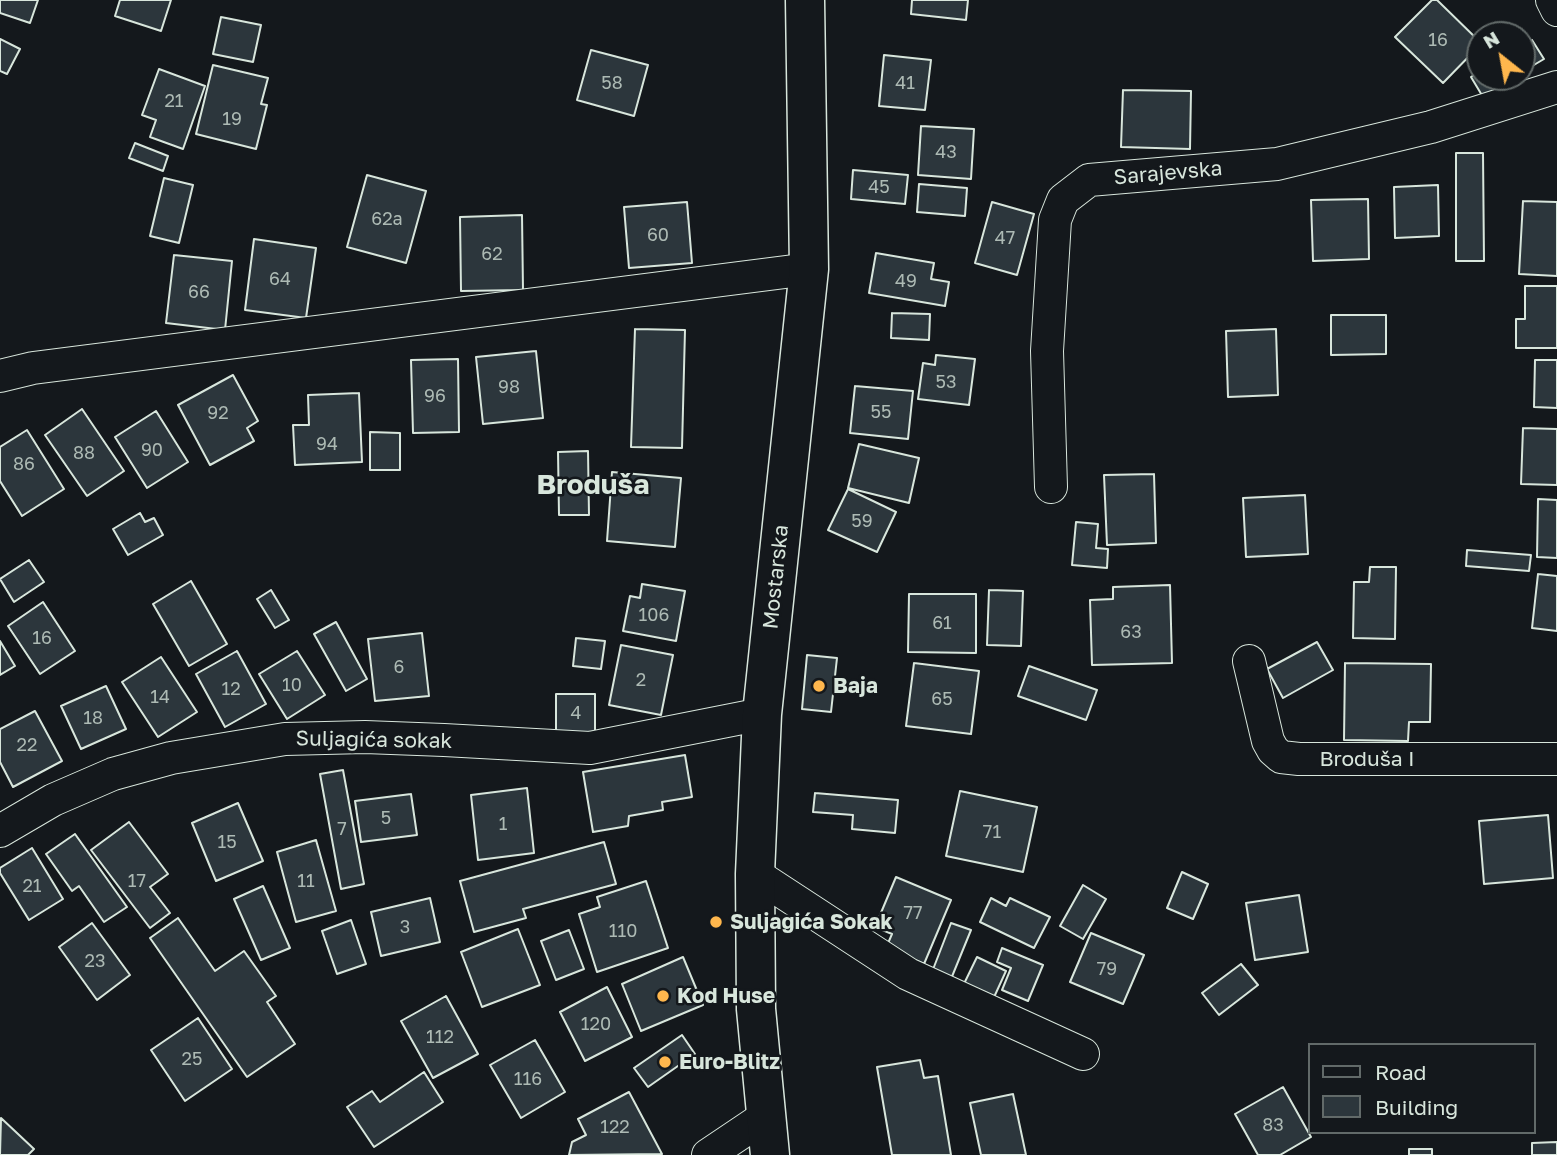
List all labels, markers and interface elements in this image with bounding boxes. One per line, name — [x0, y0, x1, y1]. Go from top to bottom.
north arrow — [1466, 21, 1536, 91]
text: N — [1479, 26, 1503, 53]
house number: 16 — [1428, 29, 1448, 51]
house number: 58 — [601, 72, 623, 94]
house number: 41 — [895, 72, 915, 94]
house number: 21 — [164, 90, 184, 112]
house number: 19 — [222, 108, 242, 130]
house number: 43 — [935, 141, 957, 163]
street label: Sarajevska — [1113, 156, 1223, 190]
house number: 45 — [868, 176, 890, 198]
house number: 62a — [371, 208, 403, 230]
house number: 60 — [647, 224, 669, 246]
house number: 47 — [995, 227, 1015, 249]
house number: 62 — [481, 243, 503, 265]
house number: 64 — [269, 268, 291, 290]
house number: 49 — [895, 270, 917, 292]
house number: 66 — [188, 281, 210, 303]
house number: 53 — [936, 371, 956, 393]
house number: 98 — [498, 376, 520, 398]
house number: 96 — [424, 385, 446, 407]
house number: 55 — [871, 401, 891, 423]
house number: 92 — [207, 402, 229, 424]
house number: 94 — [316, 433, 338, 455]
house number: 90 — [141, 439, 163, 461]
house number: 88 — [73, 442, 95, 464]
house number: 86 — [13, 453, 35, 475]
district label: Broduša — [537, 468, 649, 502]
house number: 59 — [851, 510, 873, 532]
street label: Mostarska — [758, 524, 794, 630]
house number: 106 — [639, 604, 669, 626]
house number: 61 — [932, 612, 952, 634]
house number: 63 — [1120, 621, 1142, 643]
house number: 16 — [32, 627, 52, 649]
house number: 6 — [394, 656, 404, 678]
house number: 2 — [636, 669, 646, 691]
place label: Baja — [833, 673, 878, 699]
house number: 10 — [282, 674, 302, 696]
house number: 12 — [221, 678, 241, 700]
marker: Baja — [811, 678, 827, 694]
house number: 14 — [150, 686, 170, 708]
house number: 65 — [931, 688, 953, 710]
house number: 4 — [571, 702, 581, 724]
house number: 18 — [83, 707, 103, 729]
street label: Suljagića sokak — [296, 726, 452, 754]
house number: 22 — [17, 734, 37, 756]
street label: Broduša I — [1319, 746, 1415, 772]
house number: 5 — [381, 807, 391, 829]
house number: 1 — [499, 813, 507, 835]
house number: 7 — [337, 818, 347, 840]
house number: 71 — [983, 821, 1001, 843]
house number: 15 — [217, 831, 237, 853]
house number: 17 — [128, 870, 146, 892]
house number: 11 — [297, 870, 315, 892]
house number: 21 — [22, 875, 42, 897]
house number: 77 — [903, 902, 923, 924]
place label: Suljagića Sokak — [730, 909, 893, 935]
marker: Suljagića Sokak — [708, 914, 724, 930]
house number: 3 — [400, 916, 410, 938]
house number: 110 — [609, 920, 637, 942]
house number: 23 — [85, 950, 105, 972]
house number: 79 — [1097, 958, 1117, 980]
place label: Kod Huse — [677, 983, 775, 1009]
marker: Kod Huse — [655, 988, 671, 1004]
house number: 120 — [581, 1013, 611, 1035]
house number: 112 — [426, 1026, 454, 1048]
legend — [1308, 1043, 1536, 1134]
house number: 25 — [182, 1048, 202, 1070]
place label: Euro-Blitz — [679, 1049, 780, 1075]
marker: Euro-Blitz — [657, 1054, 673, 1070]
text: Road — [1375, 1059, 1426, 1085]
house number: 116 — [514, 1068, 542, 1090]
text: Building — [1375, 1094, 1458, 1120]
house number: 83 — [1262, 1114, 1284, 1136]
house number: 122 — [600, 1116, 630, 1138]

